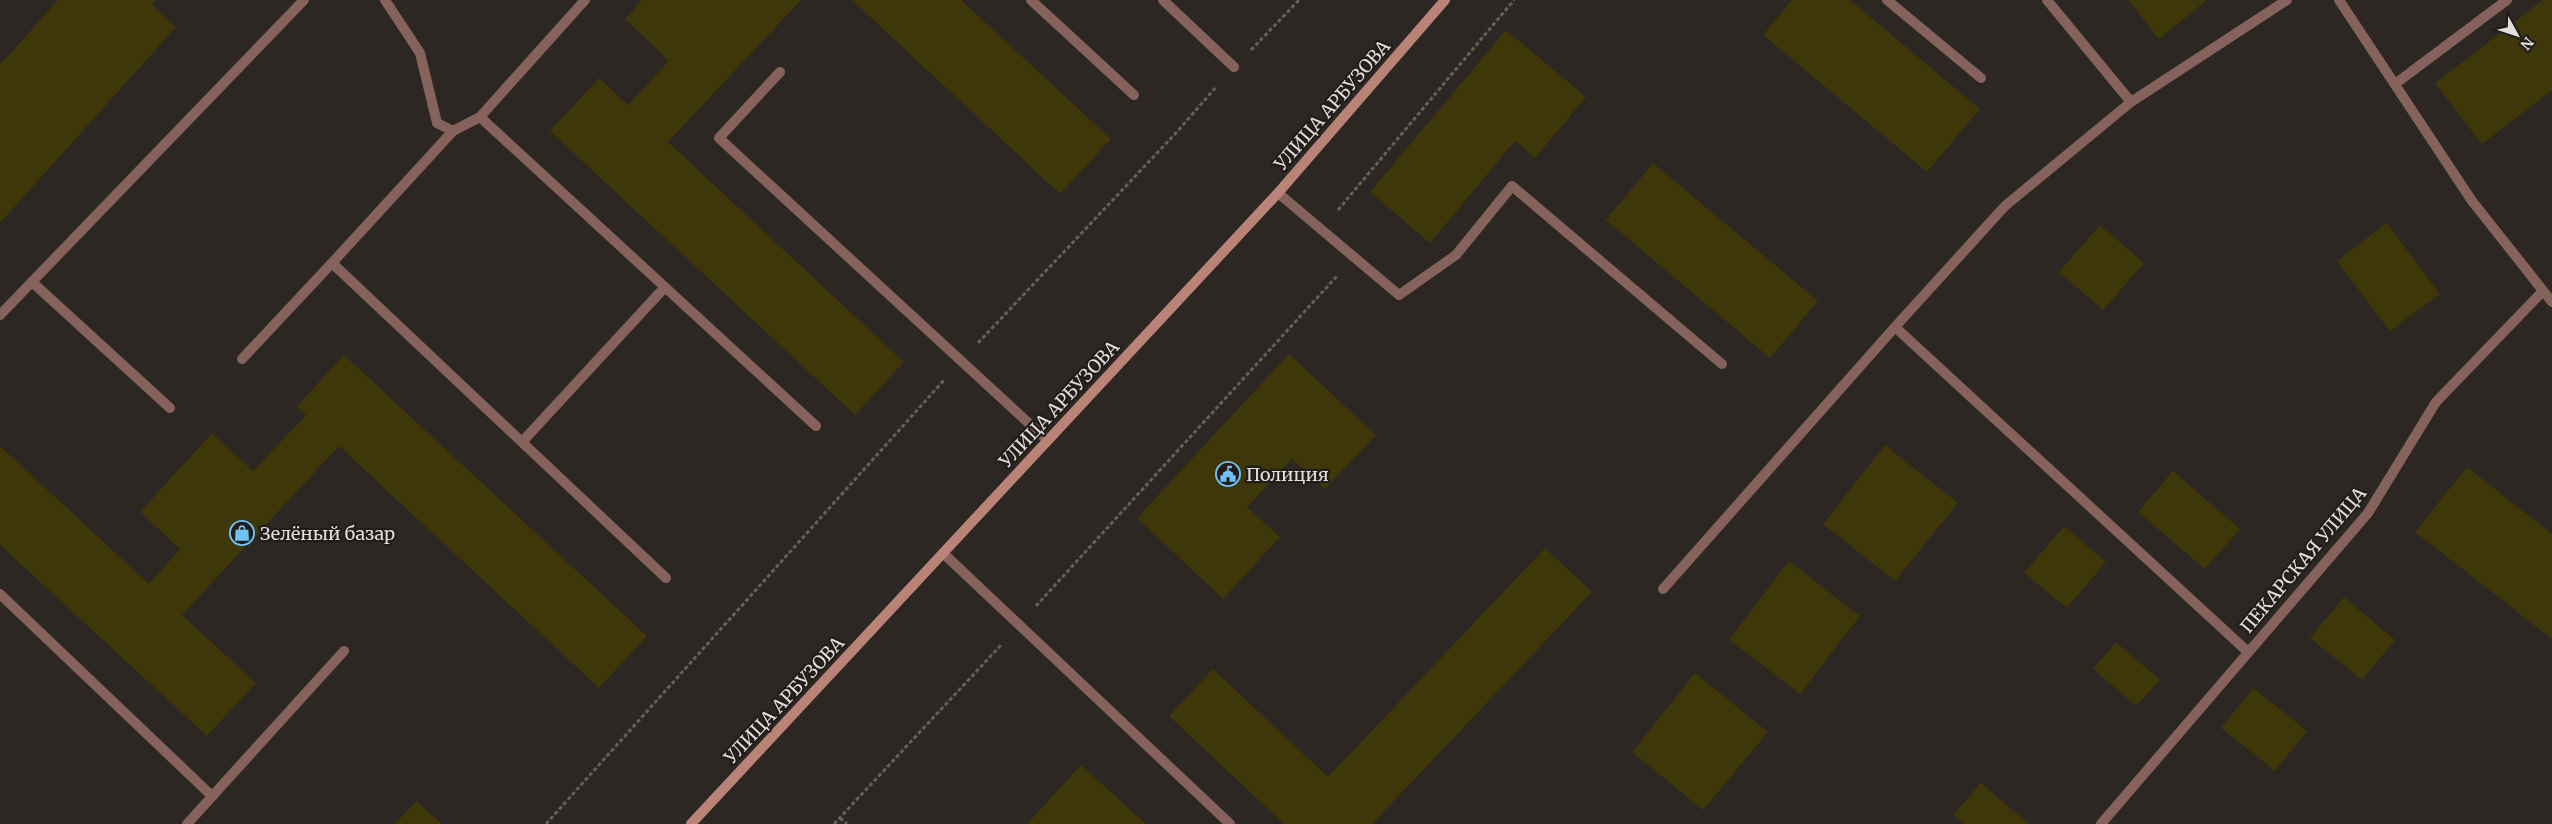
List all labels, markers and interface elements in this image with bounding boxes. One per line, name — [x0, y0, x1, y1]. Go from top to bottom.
north arrow — [2492, 10, 2542, 60]
text: N — [2517, 33, 2537, 53]
street label: УЛИЦА АРБУЗОВА — [1268, 35, 1395, 176]
street label: УЛИЦА АРБУЗОВА — [994, 335, 1124, 473]
public building icon: Полиция — [1215, 461, 1241, 487]
place label: Полиция — [1246, 463, 1329, 486]
street label: ПЕКАРСКАЯ УЛИЦА — [2235, 482, 2371, 638]
shop icon: Зелёный базар — [229, 520, 255, 546]
place label: Зелёный базар — [260, 522, 395, 545]
street label: УЛИЦА АРБУЗОВА — [719, 631, 849, 769]

